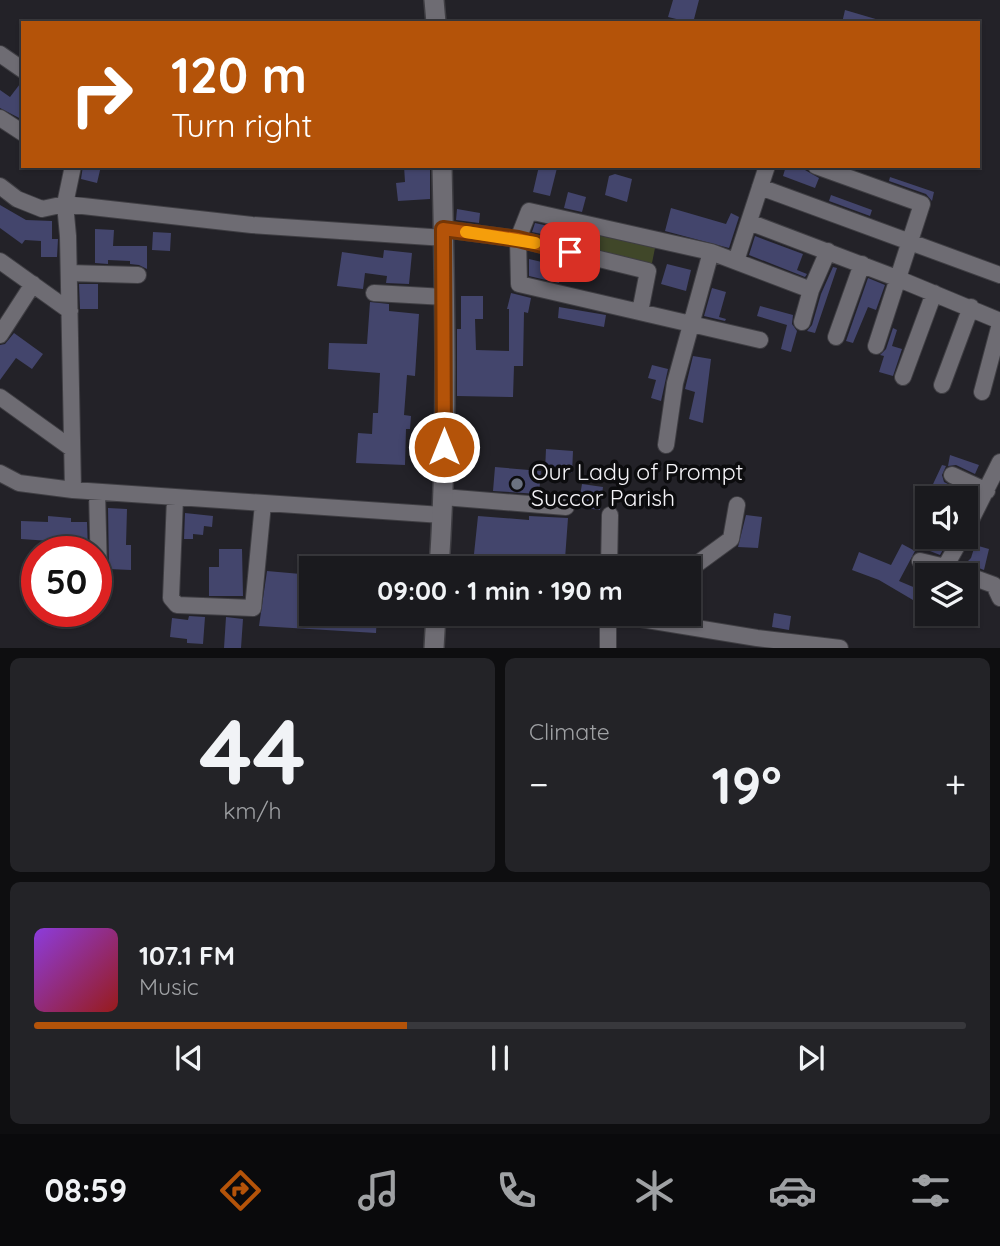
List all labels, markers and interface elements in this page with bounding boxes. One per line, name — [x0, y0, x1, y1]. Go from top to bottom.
text: 120 m — [171, 44, 307, 105]
icon: right — [56, 49, 147, 140]
text: Turn right — [171, 105, 312, 145]
pin — [540, 222, 600, 282]
icon: arrive — [551, 233, 589, 271]
position arrow — [407, 410, 481, 484]
place label: Our Lady of Prompt Succor Parish — [531, 457, 744, 512]
marker: Our Lady of Prompt Succor Parish — [509, 476, 525, 492]
map controls — [915, 486, 978, 626]
button: sound — [915, 486, 978, 549]
speed limit sign: 50 — [21, 536, 112, 627]
button: layers — [915, 563, 978, 626]
text: 09:00 · 1 min · 190 m — [377, 574, 623, 607]
text: 44 — [199, 693, 306, 807]
text: Climate — [529, 717, 610, 746]
text: 19° — [712, 752, 782, 817]
text: − — [529, 760, 549, 808]
text: + — [945, 760, 966, 808]
text: km/h — [223, 796, 282, 825]
text: 107.1 FM — [139, 939, 235, 972]
text: Music — [139, 972, 199, 1001]
icon: previous — [170, 1039, 208, 1077]
icon: pause — [481, 1039, 519, 1077]
icon: next — [792, 1039, 830, 1077]
icon: directions — [216, 1166, 265, 1215]
icon: music — [354, 1166, 403, 1215]
icon: phone — [492, 1166, 541, 1215]
icon: climate — [630, 1166, 679, 1215]
icon: car — [768, 1166, 817, 1215]
icon: filters — [906, 1166, 955, 1215]
text: 08:59 — [45, 1170, 127, 1210]

